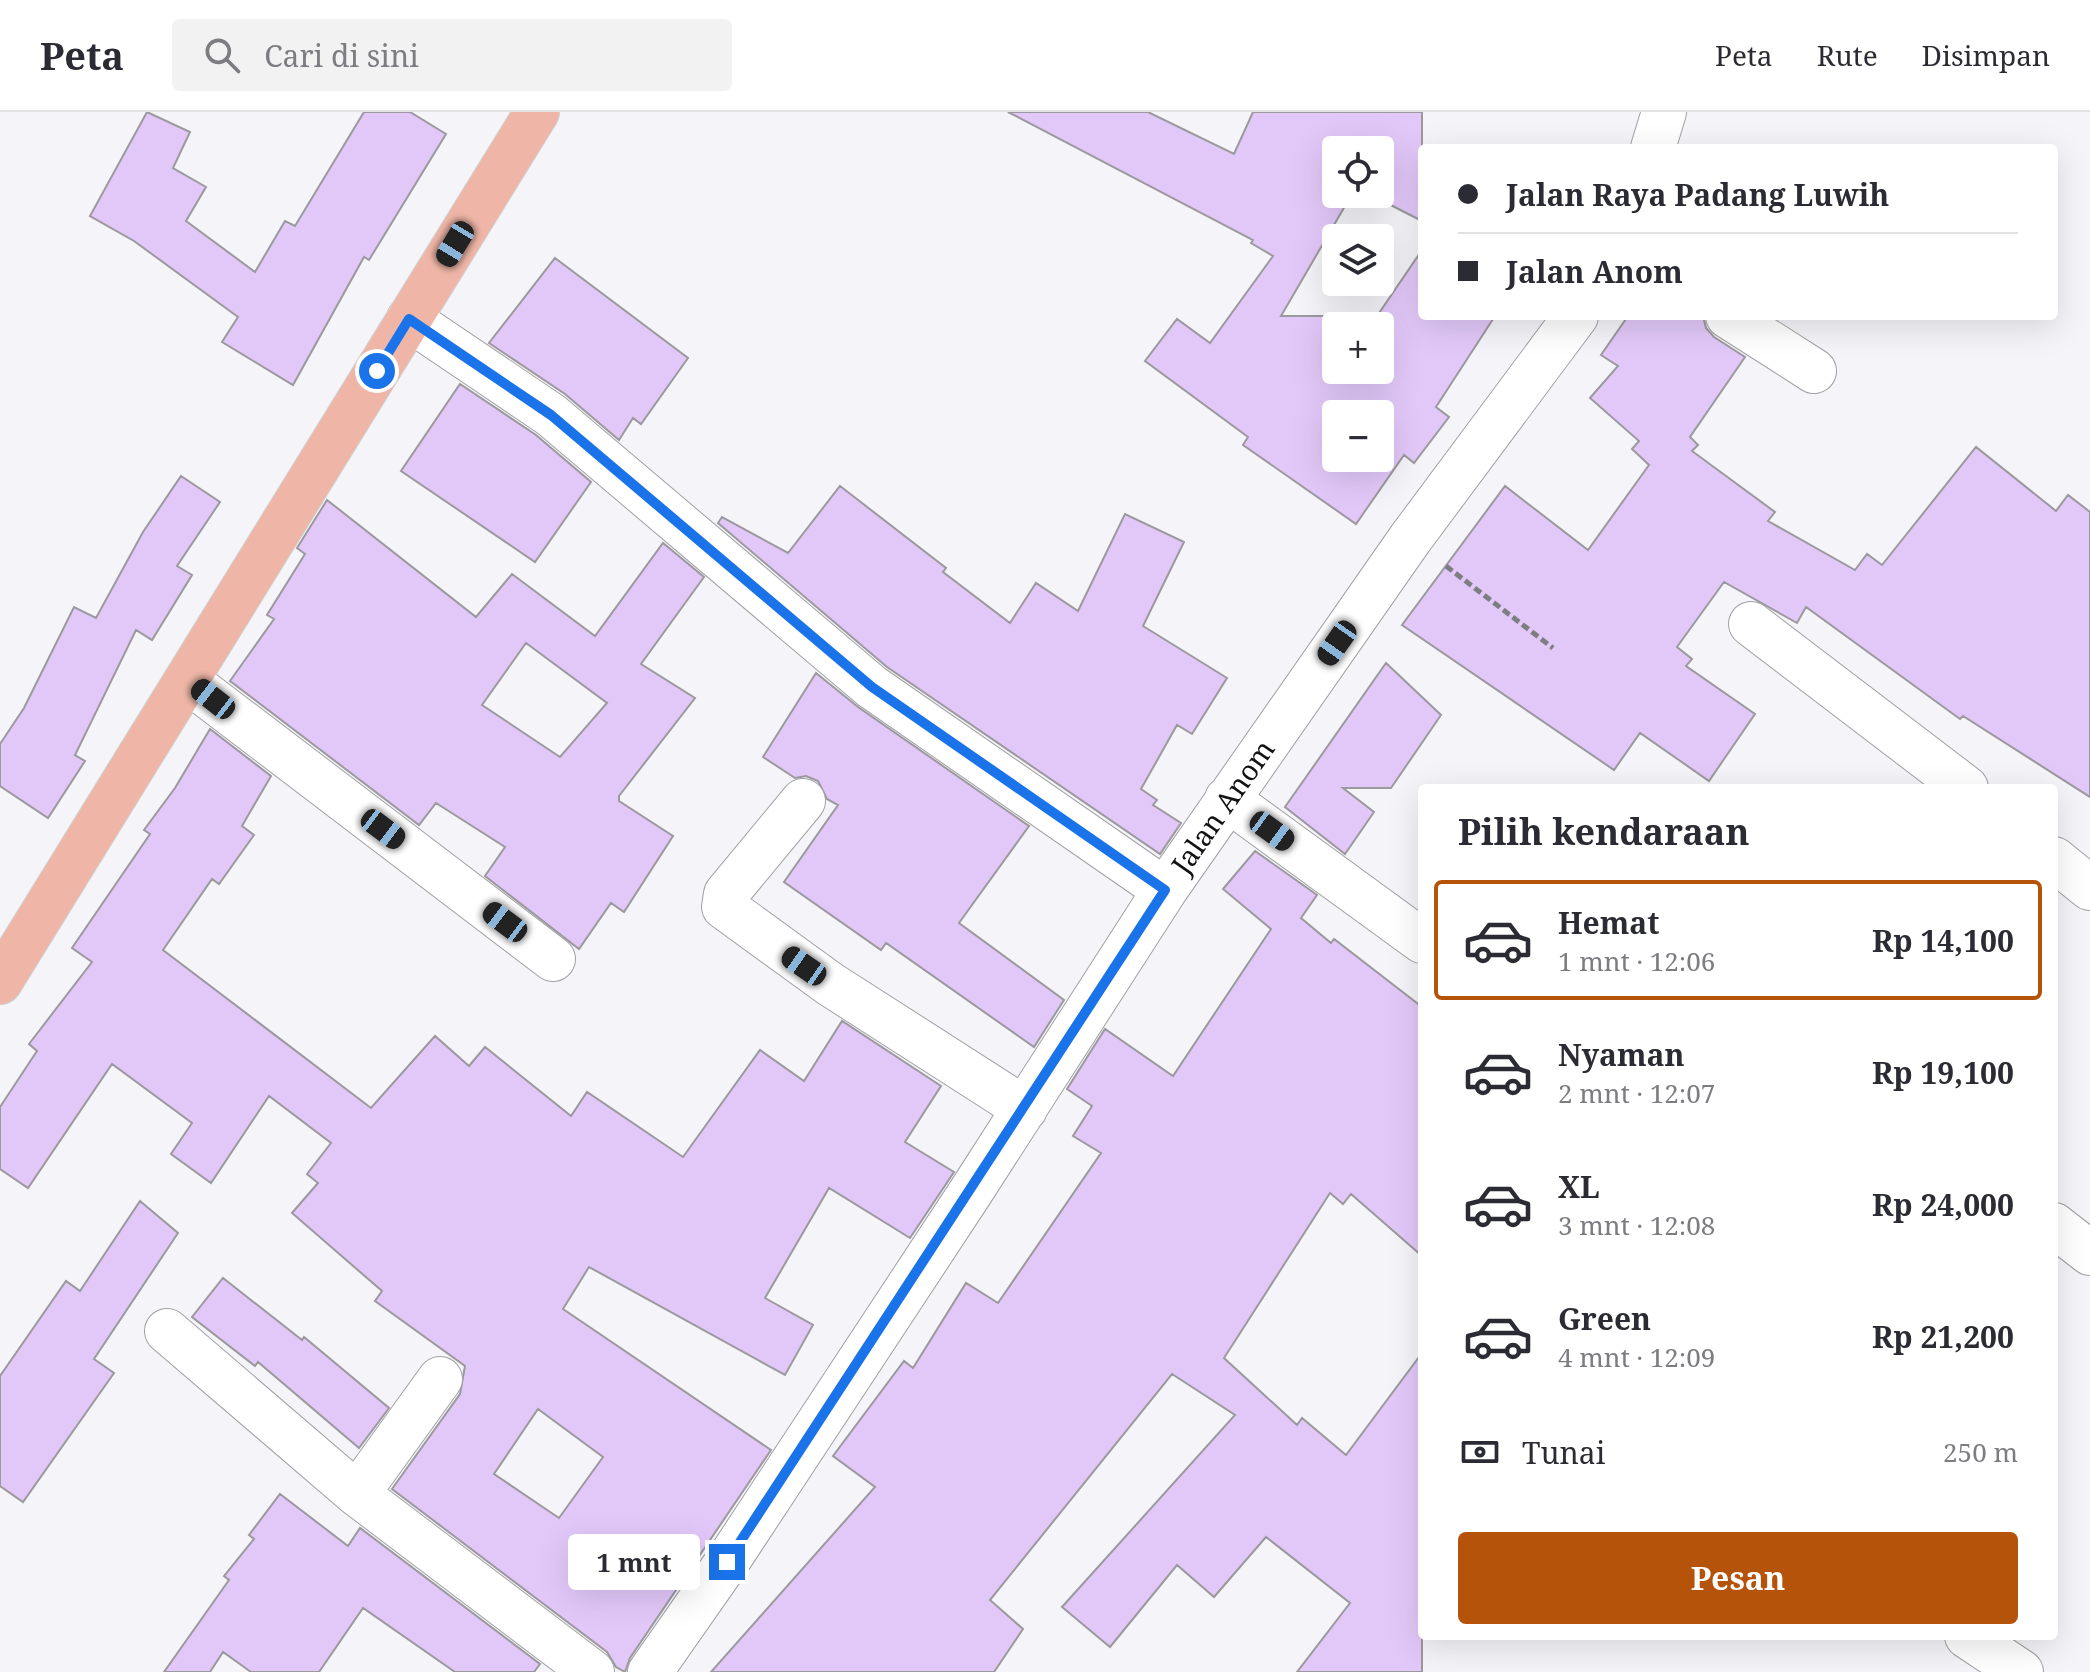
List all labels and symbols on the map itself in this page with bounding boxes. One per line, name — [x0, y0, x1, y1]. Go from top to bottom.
car — [432, 217, 478, 271]
route start — [359, 353, 395, 389]
car — [1313, 616, 1361, 670]
car — [187, 675, 239, 723]
street label: Jalan Anom — [1161, 732, 1282, 882]
car — [357, 805, 409, 853]
car — [1246, 807, 1298, 855]
car — [479, 898, 531, 946]
car — [777, 942, 831, 990]
callout: 1 mnt — [567, 1534, 699, 1590]
route end — [709, 1544, 745, 1580]

